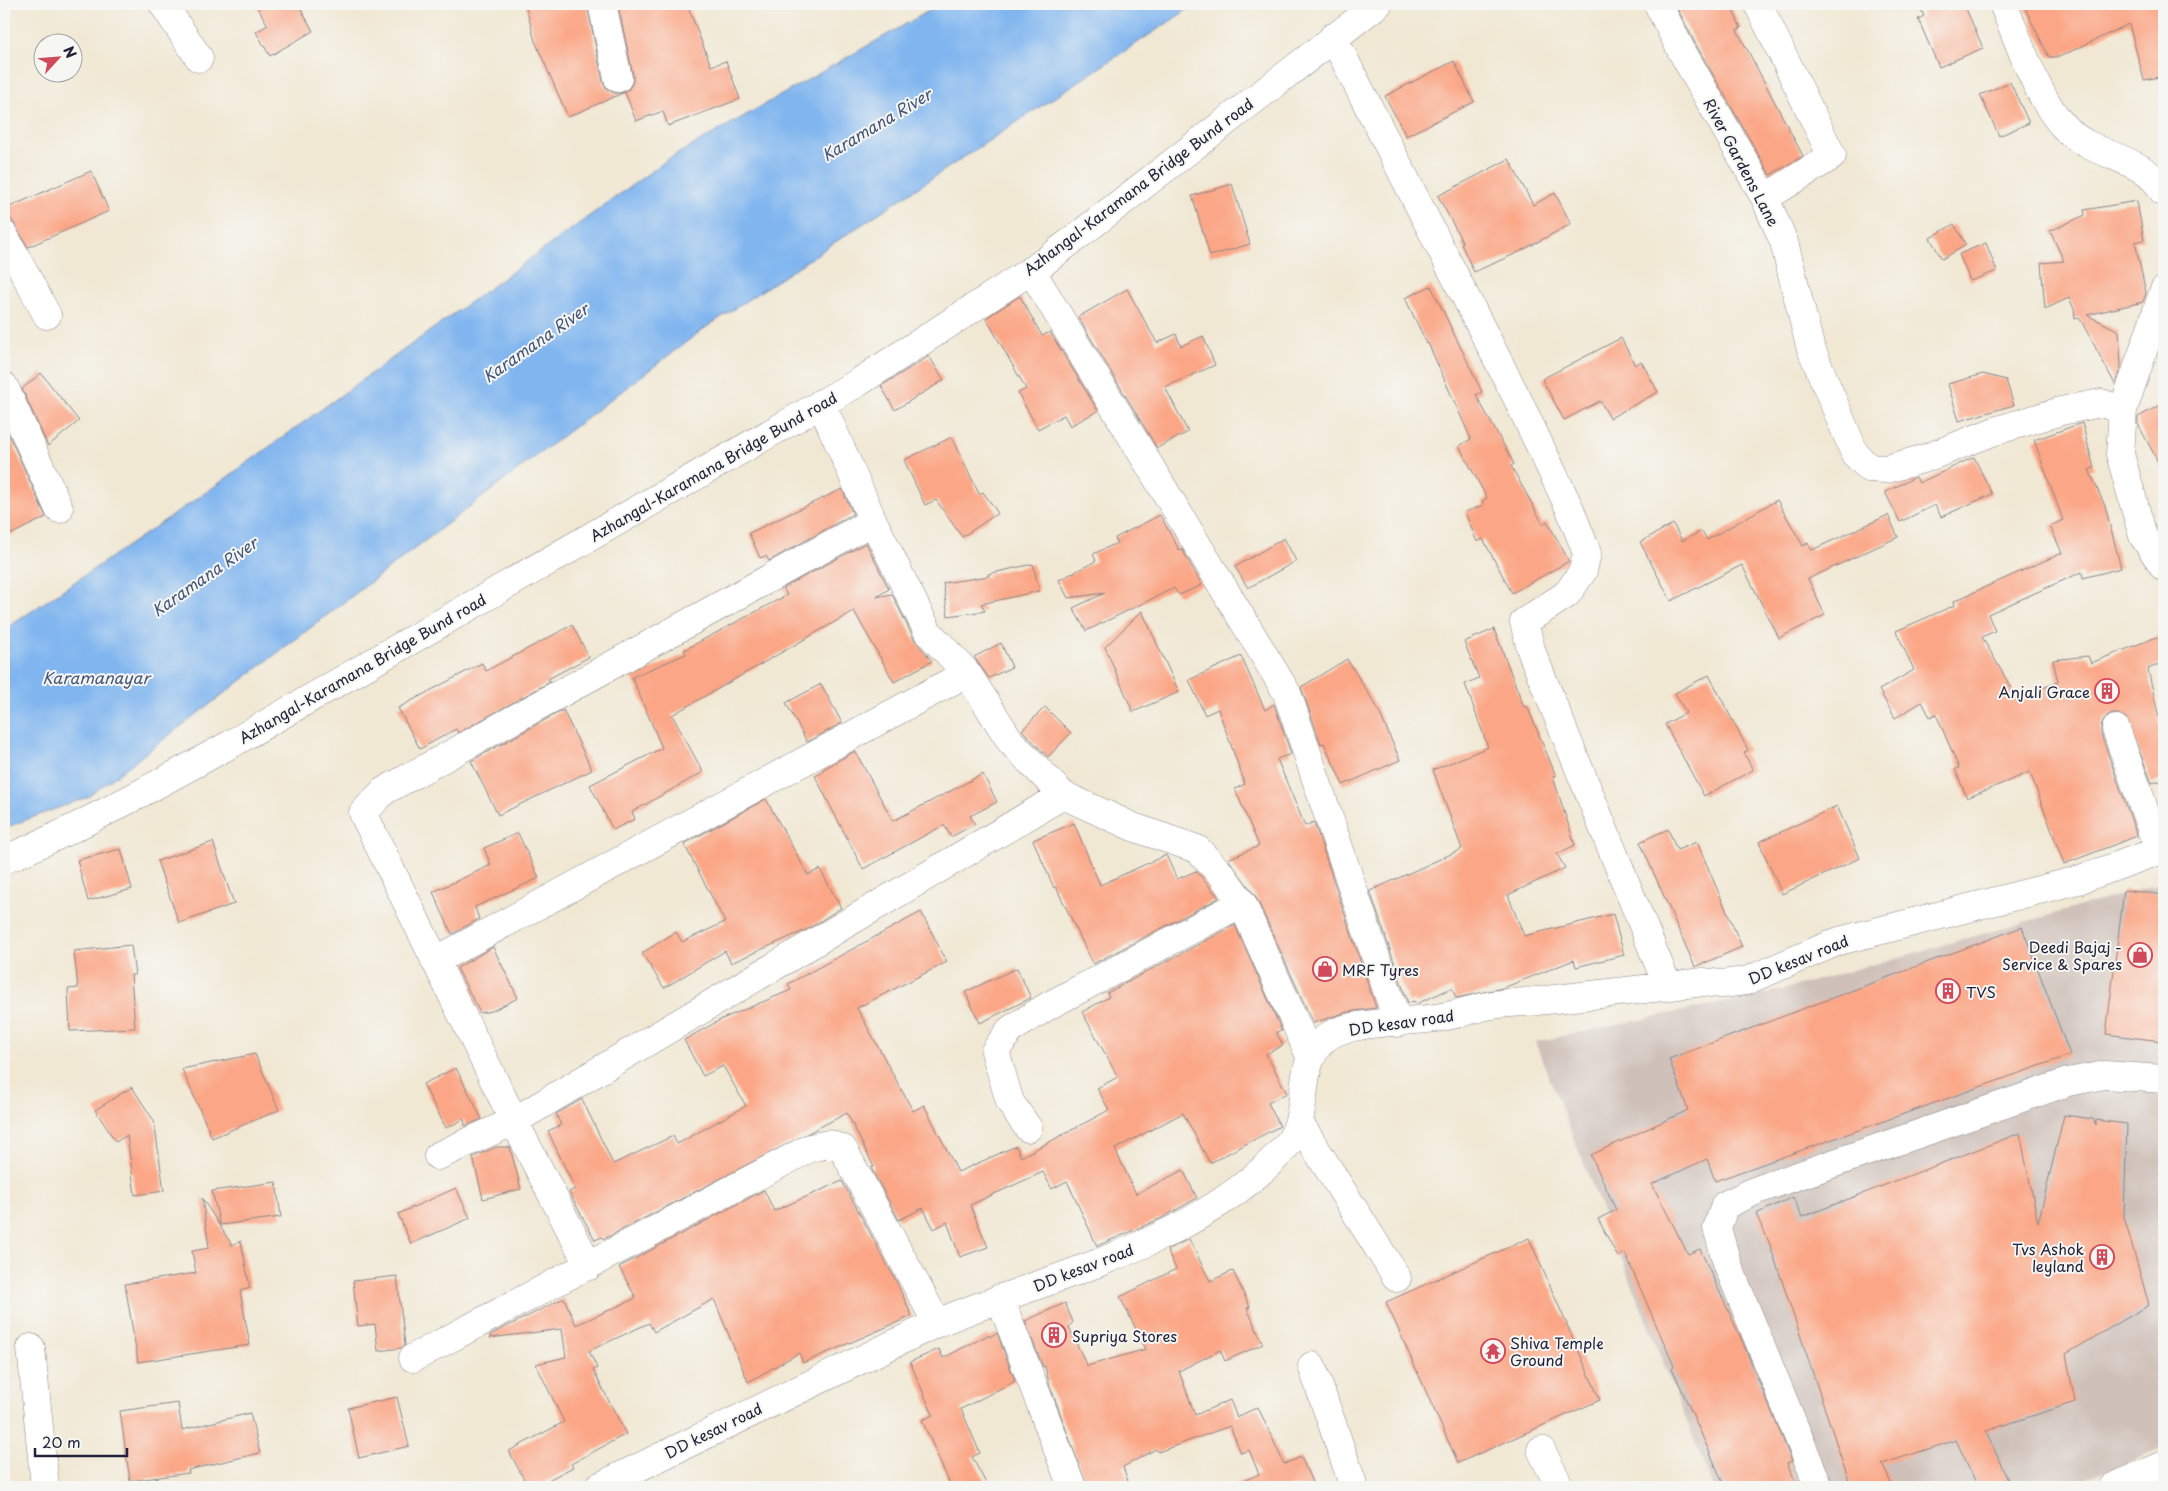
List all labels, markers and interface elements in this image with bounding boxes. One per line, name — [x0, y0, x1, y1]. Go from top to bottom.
north arrow — [32, 32, 82, 82]
text: N — [58, 42, 82, 62]
water label: Karamana River — [817, 80, 938, 166]
street label: Azhangal-Karamana Bridge Bund road — [1018, 92, 1258, 280]
street label: River Gardens Lane — [1698, 94, 1786, 230]
water label: Karamana River — [477, 295, 595, 387]
street label: Azhangal-Karamana Bridge Bund road — [585, 385, 841, 547]
water label: Karamana River — [146, 529, 264, 621]
street label: Azhangal-Karamana Bridge Bund road — [234, 587, 490, 749]
water label: Karamanayar — [42, 665, 152, 689]
building icon: Anjali Grace — [2094, 678, 2120, 704]
place label: Anjali Grace — [1999, 680, 2090, 703]
street label: DD kesav road — [1744, 928, 1852, 990]
place label: Deedi Bajaj - Service & Spares — [2002, 935, 2122, 975]
shop icon: Deedi Bajaj - Service & Spares — [2127, 942, 2153, 968]
shop icon: MRF Tyres — [1312, 956, 1338, 982]
place label: MRF Tyres — [1342, 958, 1419, 981]
building icon: TVS — [1935, 978, 1961, 1004]
place label: TVS — [1966, 980, 1996, 1003]
street label: DD kesav road — [1347, 1003, 1455, 1041]
street label: DD kesav road — [1029, 1237, 1137, 1297]
place label: Tvs Ashok leyland — [2012, 1237, 2084, 1277]
building icon: Tvs Ashok leyland — [2089, 1244, 2115, 1270]
building icon: Supriya Stores — [1041, 1322, 1067, 1348]
place label: Supriya Stores — [1072, 1324, 1177, 1347]
place label: Shiva Temple Ground — [1510, 1331, 1604, 1371]
temple icon: Shiva Temple Ground — [1480, 1338, 1506, 1364]
street label: DD kesav road — [660, 1396, 766, 1464]
scale bar — [35, 1426, 128, 1458]
text: 20 m — [42, 1430, 81, 1453]

